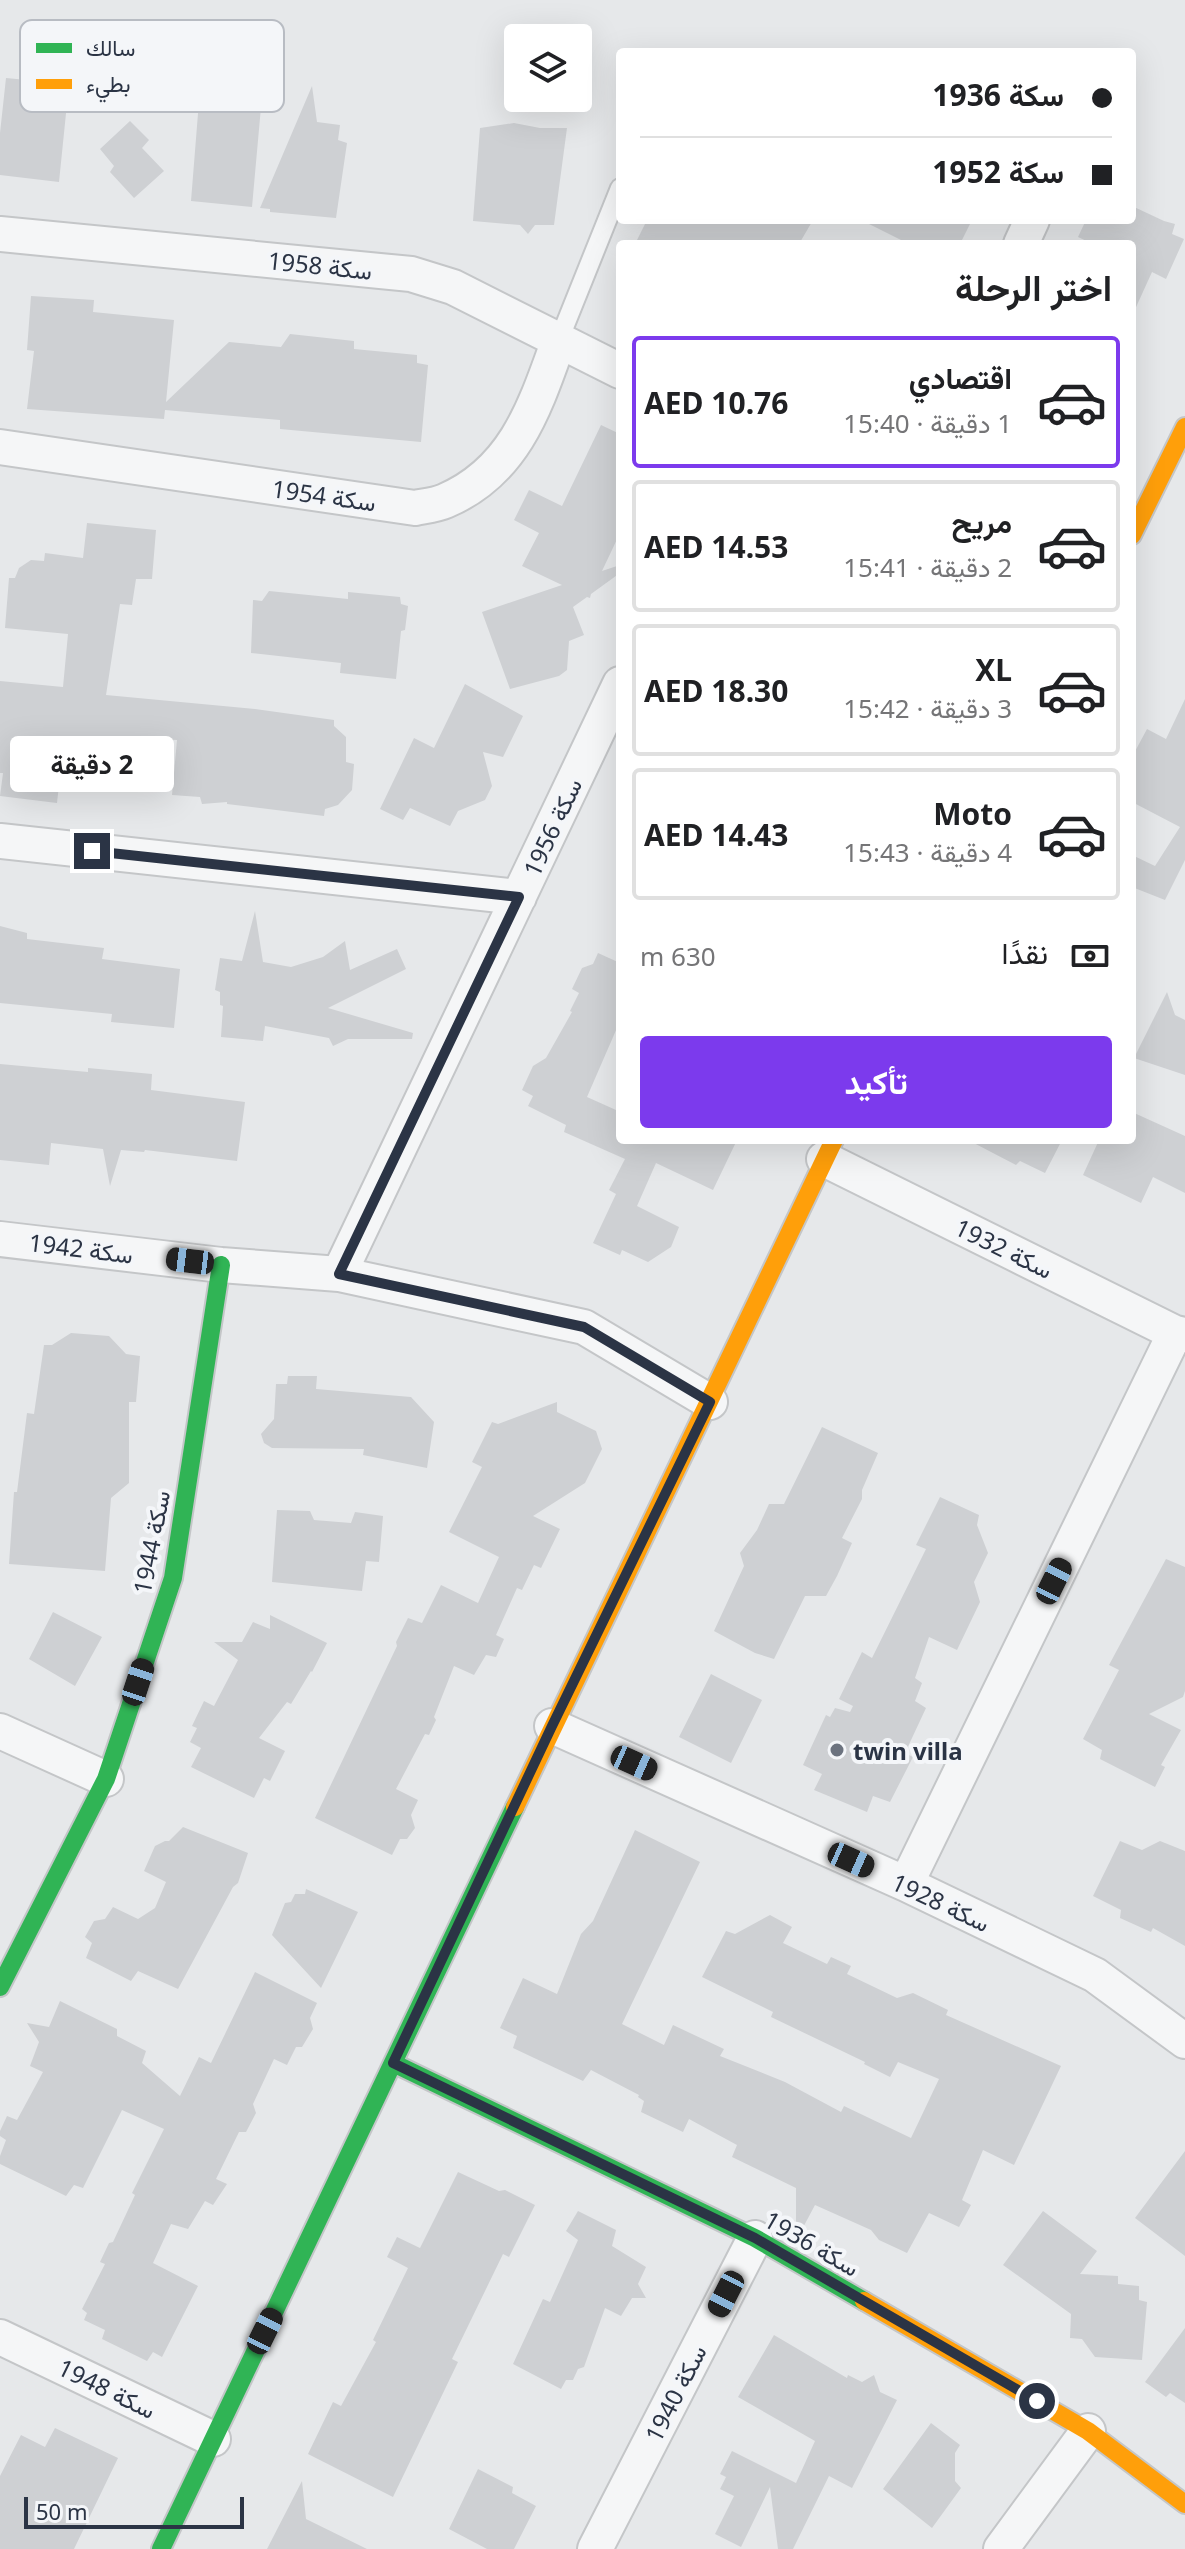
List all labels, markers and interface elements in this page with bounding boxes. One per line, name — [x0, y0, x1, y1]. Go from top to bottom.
legend — [20, 20, 284, 112]
map controls — [504, 24, 592, 112]
button: layers — [504, 24, 592, 112]
text: سالك — [86, 32, 135, 62]
text: بطيء — [86, 68, 131, 103]
text: سكة 1936 — [932, 74, 1064, 115]
text: سكة 1952 — [932, 151, 1064, 192]
street label: سكة 1958 — [266, 243, 374, 287]
text: اختر الرحلة — [955, 263, 1112, 312]
text: اقتصادي — [909, 357, 1012, 398]
icon: car — [1036, 366, 1108, 438]
text: AED 10.76 — [644, 382, 788, 423]
text: 1 دقيقة · 15:40 — [843, 405, 1012, 441]
street label: سكة 1954 — [270, 471, 378, 519]
text: مريح — [952, 501, 1012, 542]
icon: car — [1036, 510, 1108, 582]
text: AED 14.53 — [644, 526, 788, 567]
text: 2 دقيقة · 15:41 — [843, 549, 1012, 585]
text: XL — [975, 649, 1012, 690]
icon: car — [1036, 654, 1108, 726]
text: AED 18.30 — [644, 670, 788, 711]
text: 3 دقيقة · 15:42 — [843, 690, 1012, 726]
callout: 2 دقيقة — [10, 735, 174, 791]
text: 2 دقيقة — [51, 746, 133, 782]
street label: سكة 1956 — [515, 773, 589, 881]
text: Moto — [933, 793, 1012, 834]
icon: car — [1036, 798, 1108, 870]
text: AED 14.43 — [644, 814, 788, 855]
route end — [74, 833, 110, 869]
text: 4 دقيقة · 15:43 — [843, 834, 1012, 870]
text: نقدًا — [1002, 932, 1048, 973]
icon: cash — [1068, 934, 1112, 978]
text: 630 m — [640, 938, 716, 974]
button: تأكيد — [640, 1036, 1112, 1128]
street label: سكة 1932 — [950, 1210, 1058, 1286]
street label: سكة 1942 — [27, 1225, 135, 1271]
car — [165, 1246, 215, 1276]
street label: سكة 1944 — [125, 1487, 177, 1597]
car — [1033, 1554, 1075, 1608]
car — [119, 1655, 157, 1709]
place label: twin villa — [853, 1734, 963, 1767]
marker: twin villa — [828, 1741, 846, 1759]
car — [607, 1742, 661, 1784]
car — [824, 1839, 878, 1881]
street label: سكة 1928 — [887, 1865, 995, 1939]
street label: سكة 1936 — [758, 2203, 866, 2283]
car — [704, 2267, 748, 2321]
car — [244, 2304, 286, 2358]
street label: سكة 1940 — [637, 2339, 713, 2447]
street label: سكة 1948 — [53, 2350, 161, 2426]
route start — [1019, 2383, 1055, 2419]
scale bar — [24, 2493, 244, 2529]
text: 50 m — [36, 2496, 87, 2526]

